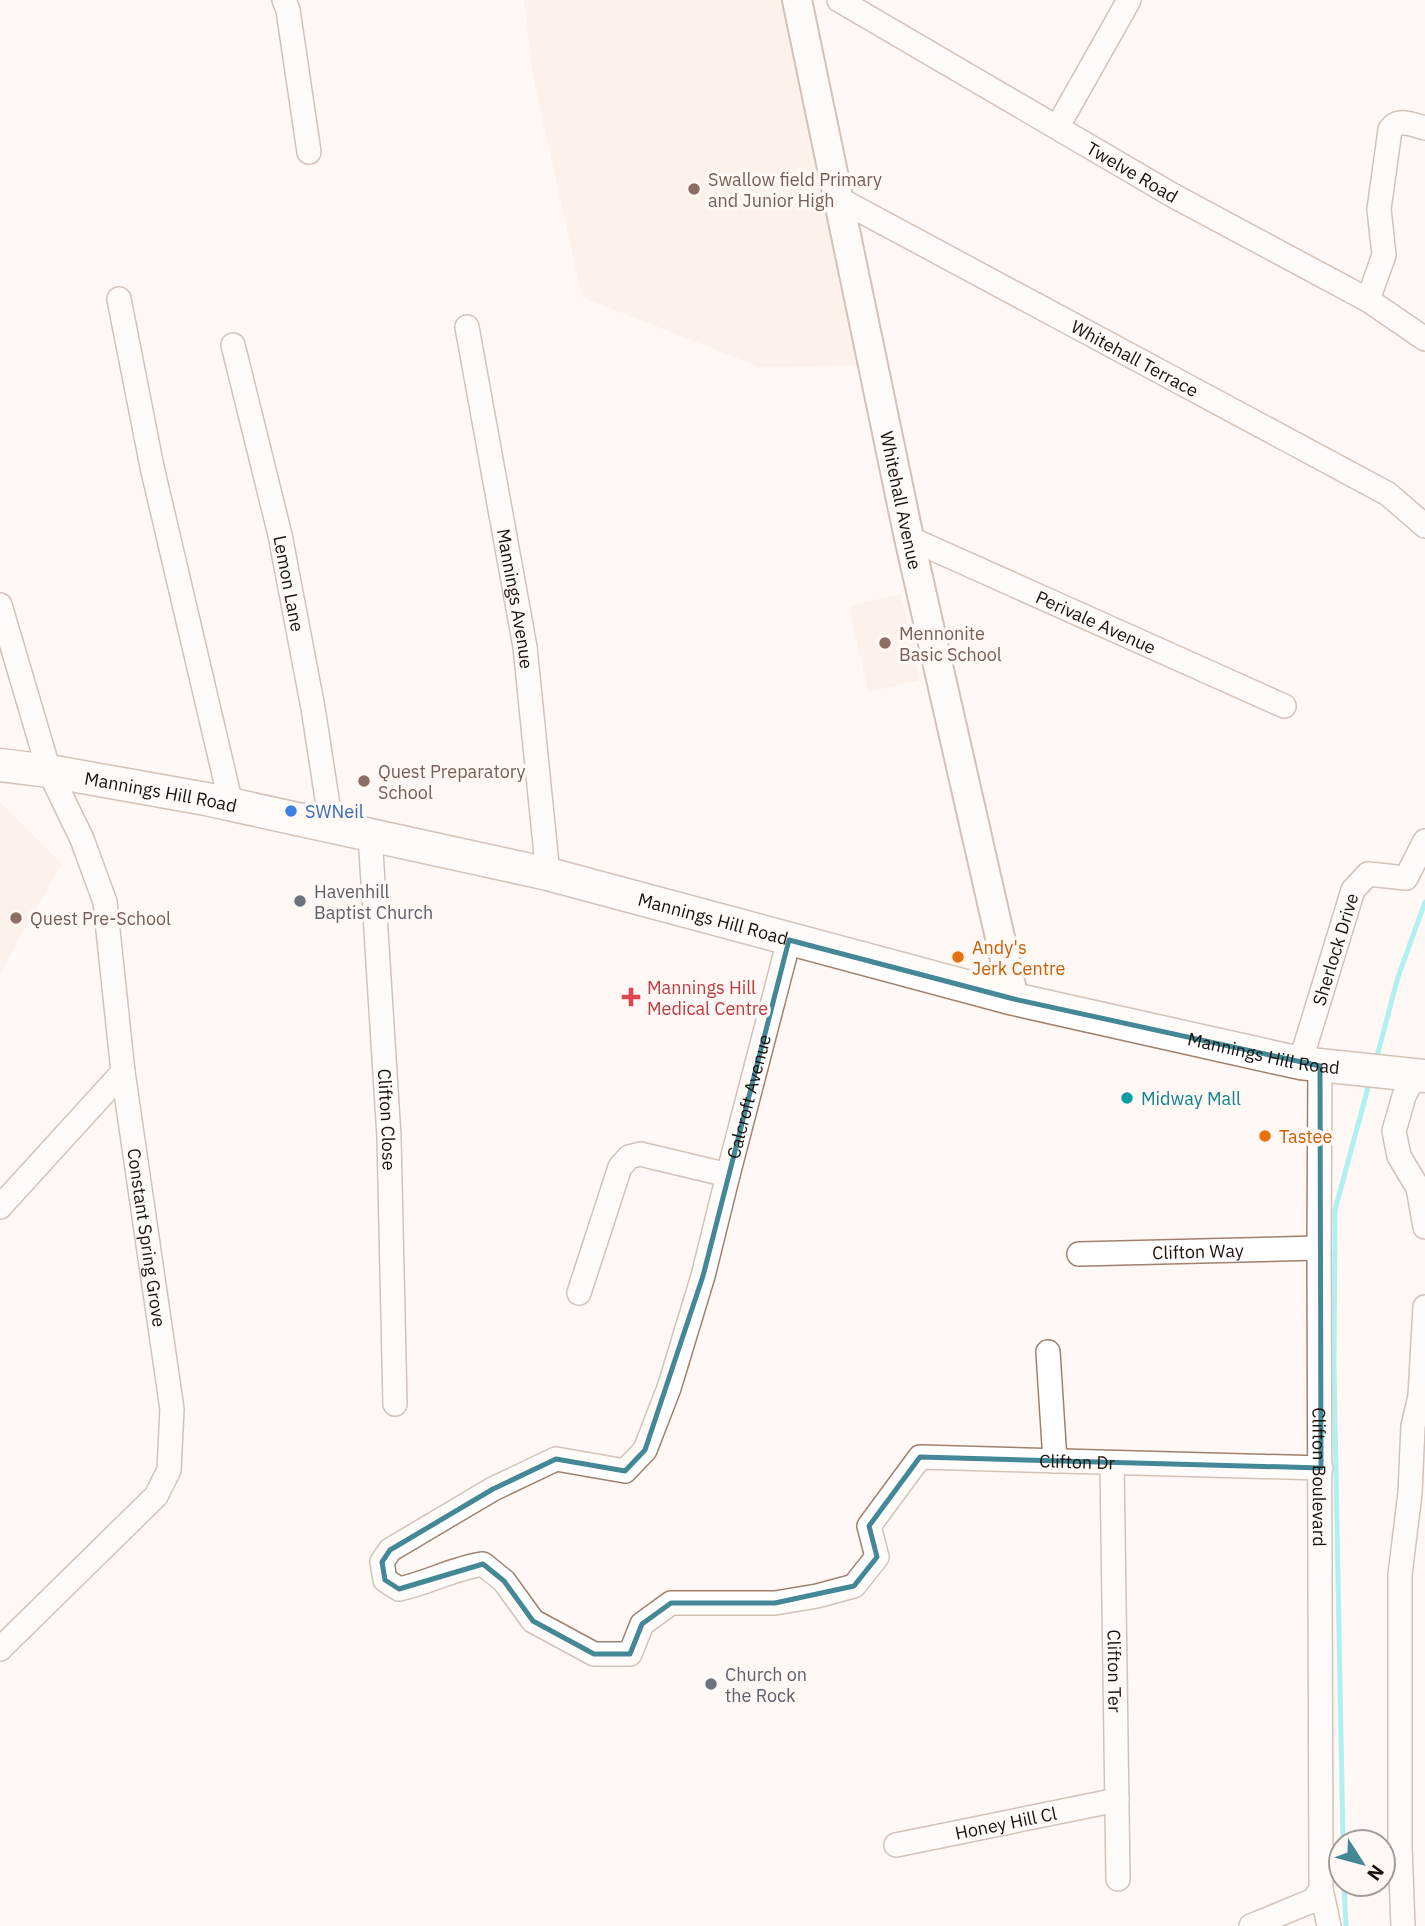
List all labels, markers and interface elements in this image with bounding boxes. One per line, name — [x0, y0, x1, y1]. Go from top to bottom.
street label: Twelve Road — [1083, 136, 1182, 207]
place label: Swallow field Primary and Junior High — [708, 168, 882, 212]
marker: Swallow field Primary and Junior High — [686, 181, 702, 197]
street label: Whitehall Terrace — [1067, 314, 1203, 402]
street label: Whitehall Avenue — [876, 429, 927, 572]
street label: Mannings Avenue — [492, 527, 539, 670]
street label: Lemon Lane — [269, 533, 310, 634]
street label: Perivale Avenue — [1032, 585, 1160, 659]
place label: Mennonite Basic School — [899, 622, 1002, 666]
marker: Mennonite Basic School — [877, 635, 893, 651]
place label: Quest Preparatory School — [378, 760, 525, 804]
street label: Mannings Hill Road — [83, 766, 239, 817]
marker: Quest Preparatory School — [356, 773, 372, 789]
place label: SWNeil — [305, 800, 364, 823]
marker: SWNeil — [283, 803, 299, 819]
place label: Havenhill Baptist Church — [314, 880, 433, 924]
street label: Mannings Hill Road — [636, 887, 791, 949]
street label: Sherlock Drive — [1307, 890, 1363, 1008]
marker: Havenhill Baptist Church — [292, 893, 308, 909]
place label: Quest Pre-School — [30, 907, 171, 930]
marker: Quest Pre-School — [8, 910, 24, 926]
place label: Andy's Jerk Centre — [972, 936, 1066, 980]
marker: Andy's Jerk Centre — [950, 949, 966, 965]
place label: Mannings Hill Medical Centre — [647, 976, 768, 1020]
marker: Mannings Hill Medical Centre — [621, 987, 641, 1007]
street label: Mannings Hill Road — [1185, 1027, 1341, 1079]
street label: Calcroft Avenue — [721, 1032, 776, 1161]
street label: Clifton Close — [373, 1068, 401, 1171]
place label: Midway Mall — [1141, 1087, 1241, 1110]
marker: Midway Mall — [1119, 1090, 1135, 1106]
place label: Tastee — [1279, 1125, 1332, 1148]
marker: Tastee — [1257, 1128, 1273, 1144]
street label: Constant Spring Grove — [123, 1147, 171, 1329]
street label: Clifton Way — [1152, 1238, 1244, 1264]
street label: Clifton Boulevard — [1308, 1407, 1331, 1547]
street label: Clifton Dr — [1039, 1449, 1116, 1474]
street label: Clifton Ter — [1103, 1629, 1127, 1713]
place label: Church on the Rock — [725, 1663, 807, 1707]
marker: Church on the Rock — [703, 1676, 719, 1692]
street label: Honey Hill Cl — [953, 1801, 1059, 1844]
north arrow — [1327, 1828, 1397, 1898]
text: N — [1362, 1860, 1390, 1886]

